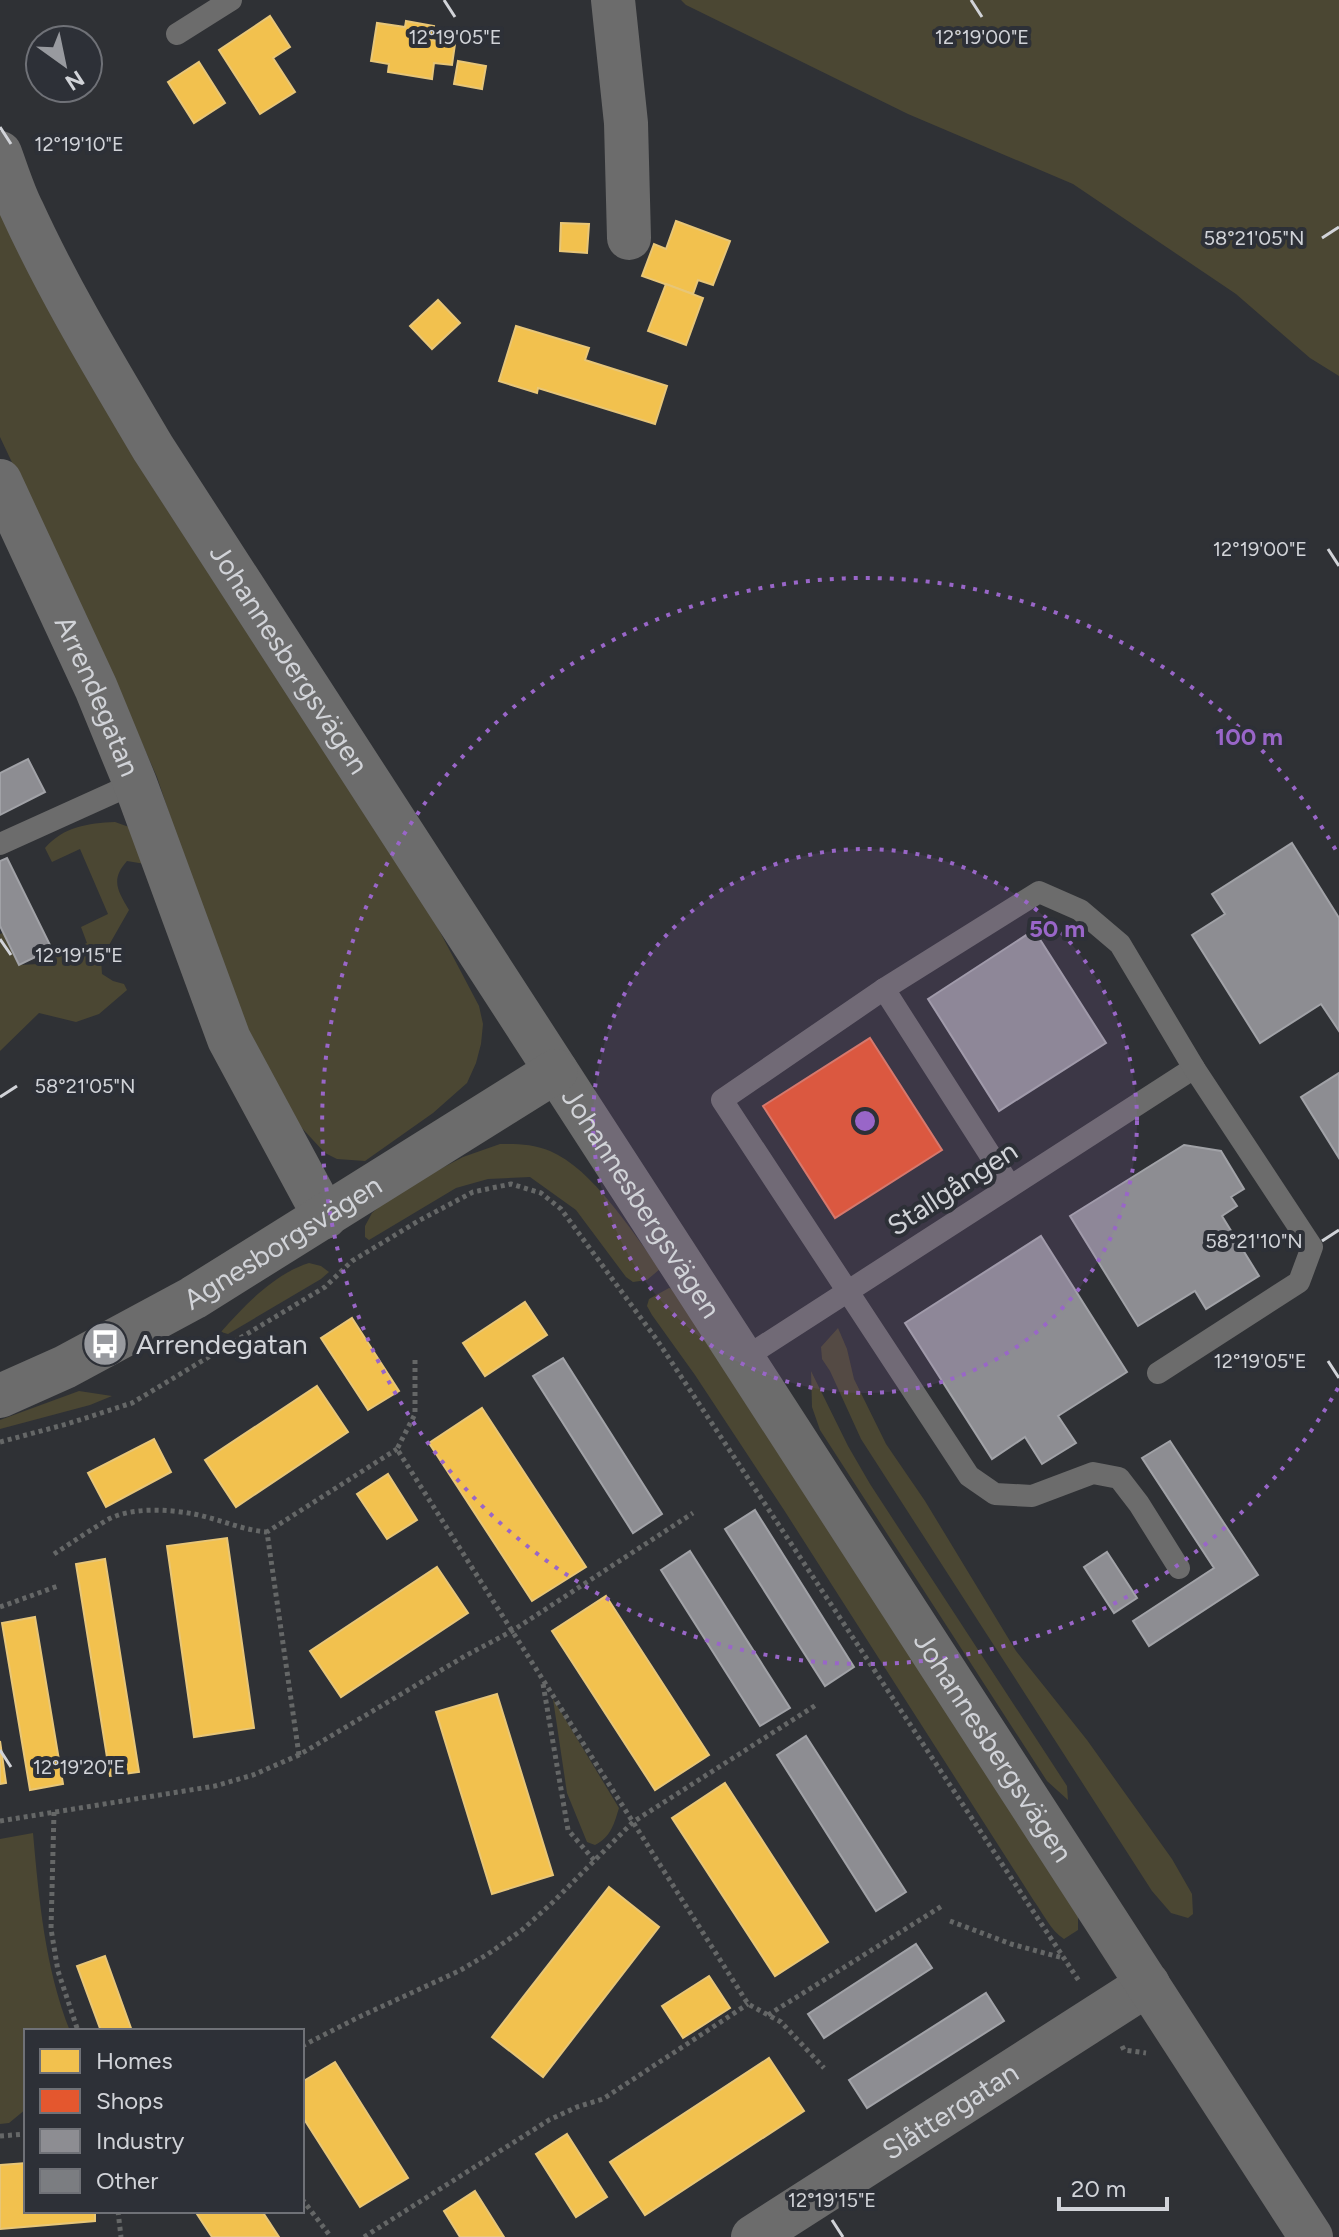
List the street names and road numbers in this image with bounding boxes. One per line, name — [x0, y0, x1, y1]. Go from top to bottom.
street label: Johannesbergsvägen — [203, 537, 376, 780]
street label: Arrendegatan — [48, 610, 147, 781]
street label: Johannesbergsvägen — [555, 1081, 728, 1324]
street label: Stallgången — [881, 1133, 1023, 1243]
street label: Agnesborgsvägen — [177, 1168, 388, 1317]
street label: Johannesbergsvägen — [907, 1625, 1080, 1868]
street label: Slåttergatan — [876, 2055, 1024, 2167]

